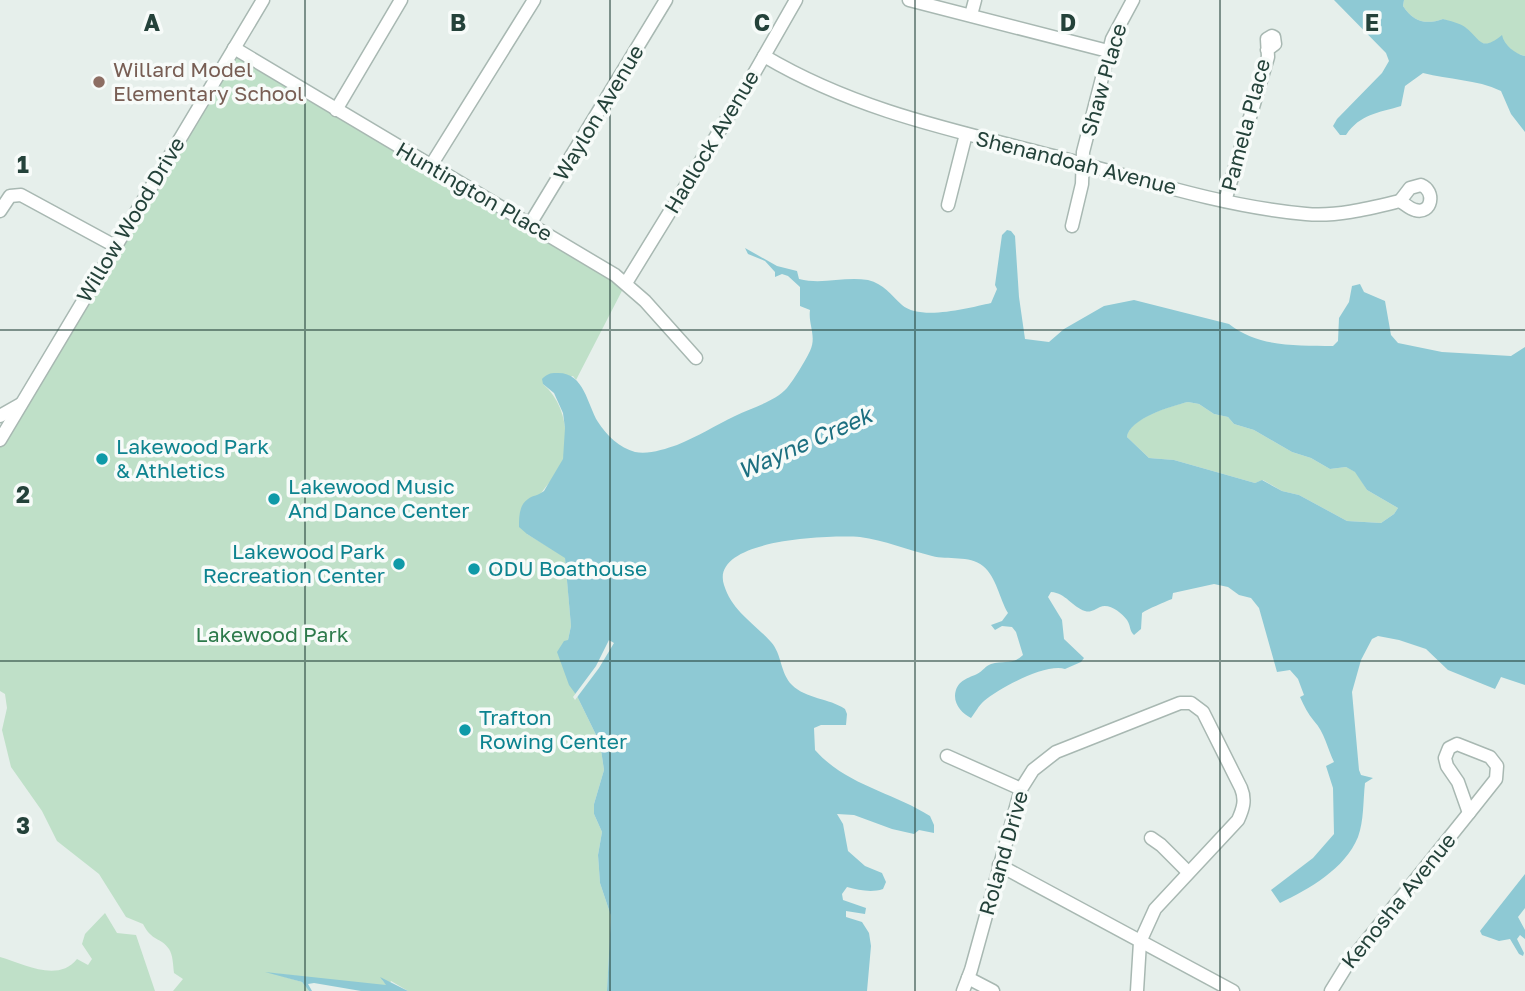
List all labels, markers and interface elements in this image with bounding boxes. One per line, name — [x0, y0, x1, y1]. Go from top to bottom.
text: A — [144, 8, 161, 36]
text: B — [450, 8, 466, 36]
text: C — [754, 8, 770, 36]
text: D — [1060, 8, 1076, 36]
text: E — [1365, 8, 1379, 36]
street label: Shaw Place — [1075, 20, 1132, 139]
street label: Waylon Avenue — [547, 40, 649, 185]
place label: Willard Model Elementary School — [113, 56, 304, 106]
street label: Pamela Place — [1215, 56, 1275, 194]
street label: Hadlock Avenue — [658, 65, 764, 218]
marker: Willard Model Elementary School — [91, 74, 107, 90]
street label: Shenandoah Avenue — [973, 125, 1179, 200]
street label: Willow Wood Drive — [70, 132, 190, 307]
street label: Huntington Place — [392, 136, 557, 246]
text: 1 — [17, 150, 29, 178]
water label: Wayne Creek — [733, 399, 878, 484]
place label: Lakewood Park & Athletics — [116, 433, 269, 483]
marker: Lakewood Park & Athletics — [94, 451, 110, 467]
place label: Lakewood Music And Dance Center — [288, 473, 469, 523]
text: 2 — [16, 480, 30, 508]
marker: Lakewood Music And Dance Center — [266, 491, 282, 507]
place label: Lakewood Park Recreation Center — [203, 538, 385, 588]
place label: ODU Boathouse — [488, 555, 647, 581]
marker: Lakewood Park Recreation Center — [391, 556, 407, 572]
marker: ODU Boathouse — [466, 561, 482, 577]
park label: Lakewood Park — [195, 621, 349, 647]
place label: Trafton Rowing Center — [479, 704, 627, 754]
marker: Trafton Rowing Center — [457, 722, 473, 738]
street label: Roland Drive — [973, 787, 1033, 918]
text: 3 — [16, 811, 30, 839]
street label: Kenosha Avenue — [1336, 827, 1461, 973]

